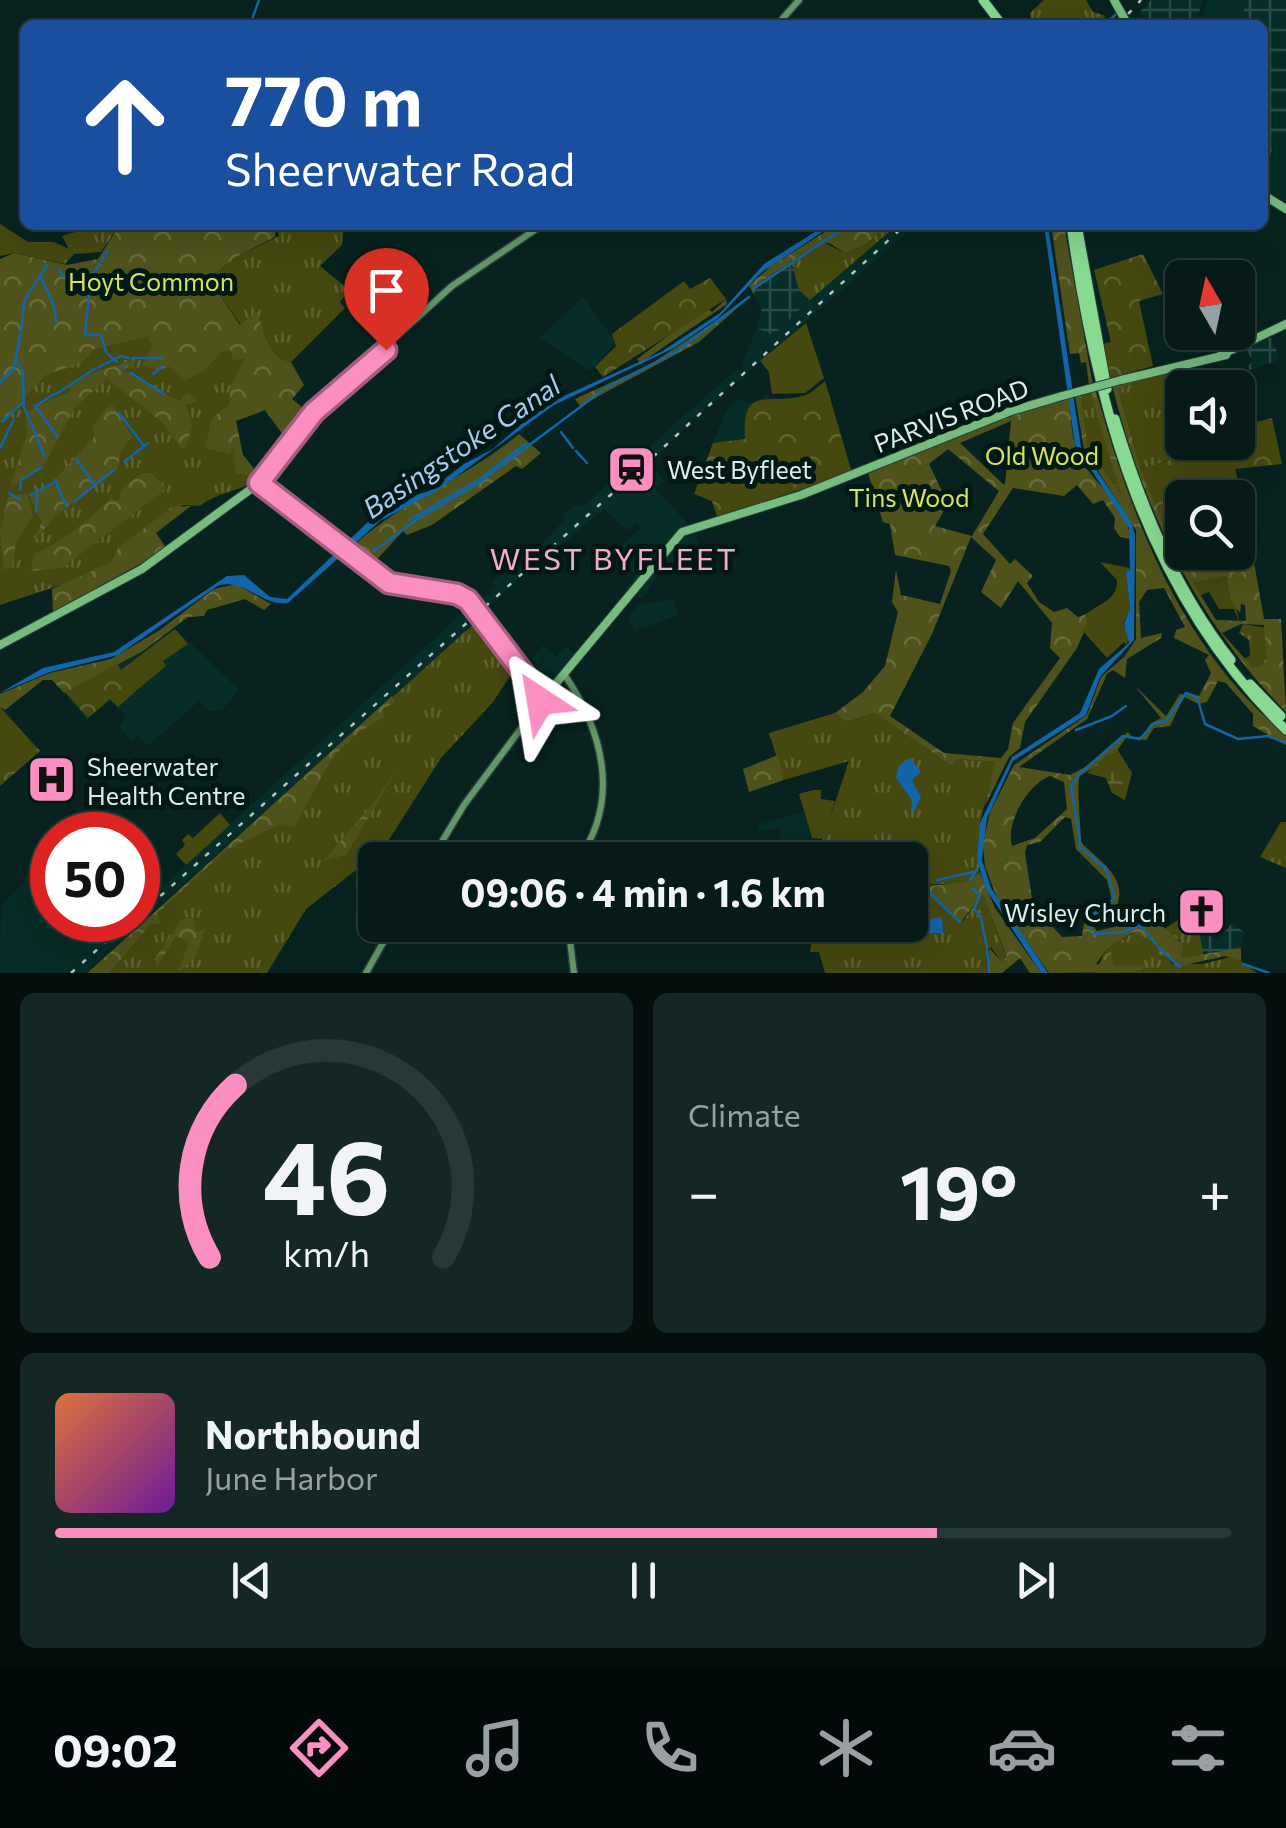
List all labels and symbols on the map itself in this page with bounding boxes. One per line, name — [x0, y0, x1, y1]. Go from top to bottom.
pin — [344, 248, 429, 351]
north arrow — [1165, 260, 1255, 350]
park label: Hoyt Common — [68, 266, 234, 296]
water label: Basingstoke Canal — [356, 367, 567, 525]
street label: PARVIS ROAD — [869, 372, 1033, 458]
park label: Old Wood — [985, 440, 1099, 470]
station icon: West Byfleet — [606, 443, 658, 495]
place label: West Byfleet — [667, 454, 812, 484]
park label: Tins Wood — [848, 482, 970, 512]
district label: WEST BYFLEET — [490, 539, 738, 576]
position arrow — [488, 649, 592, 753]
place label: Sheerwater Health Centre — [87, 751, 245, 810]
hospital icon: Sheerwater Health Centre — [26, 754, 78, 806]
speed limit sign: 50 — [30, 812, 160, 942]
church icon: Wisley Church — [1175, 886, 1227, 938]
place label: Wisley Church — [1004, 897, 1166, 927]

